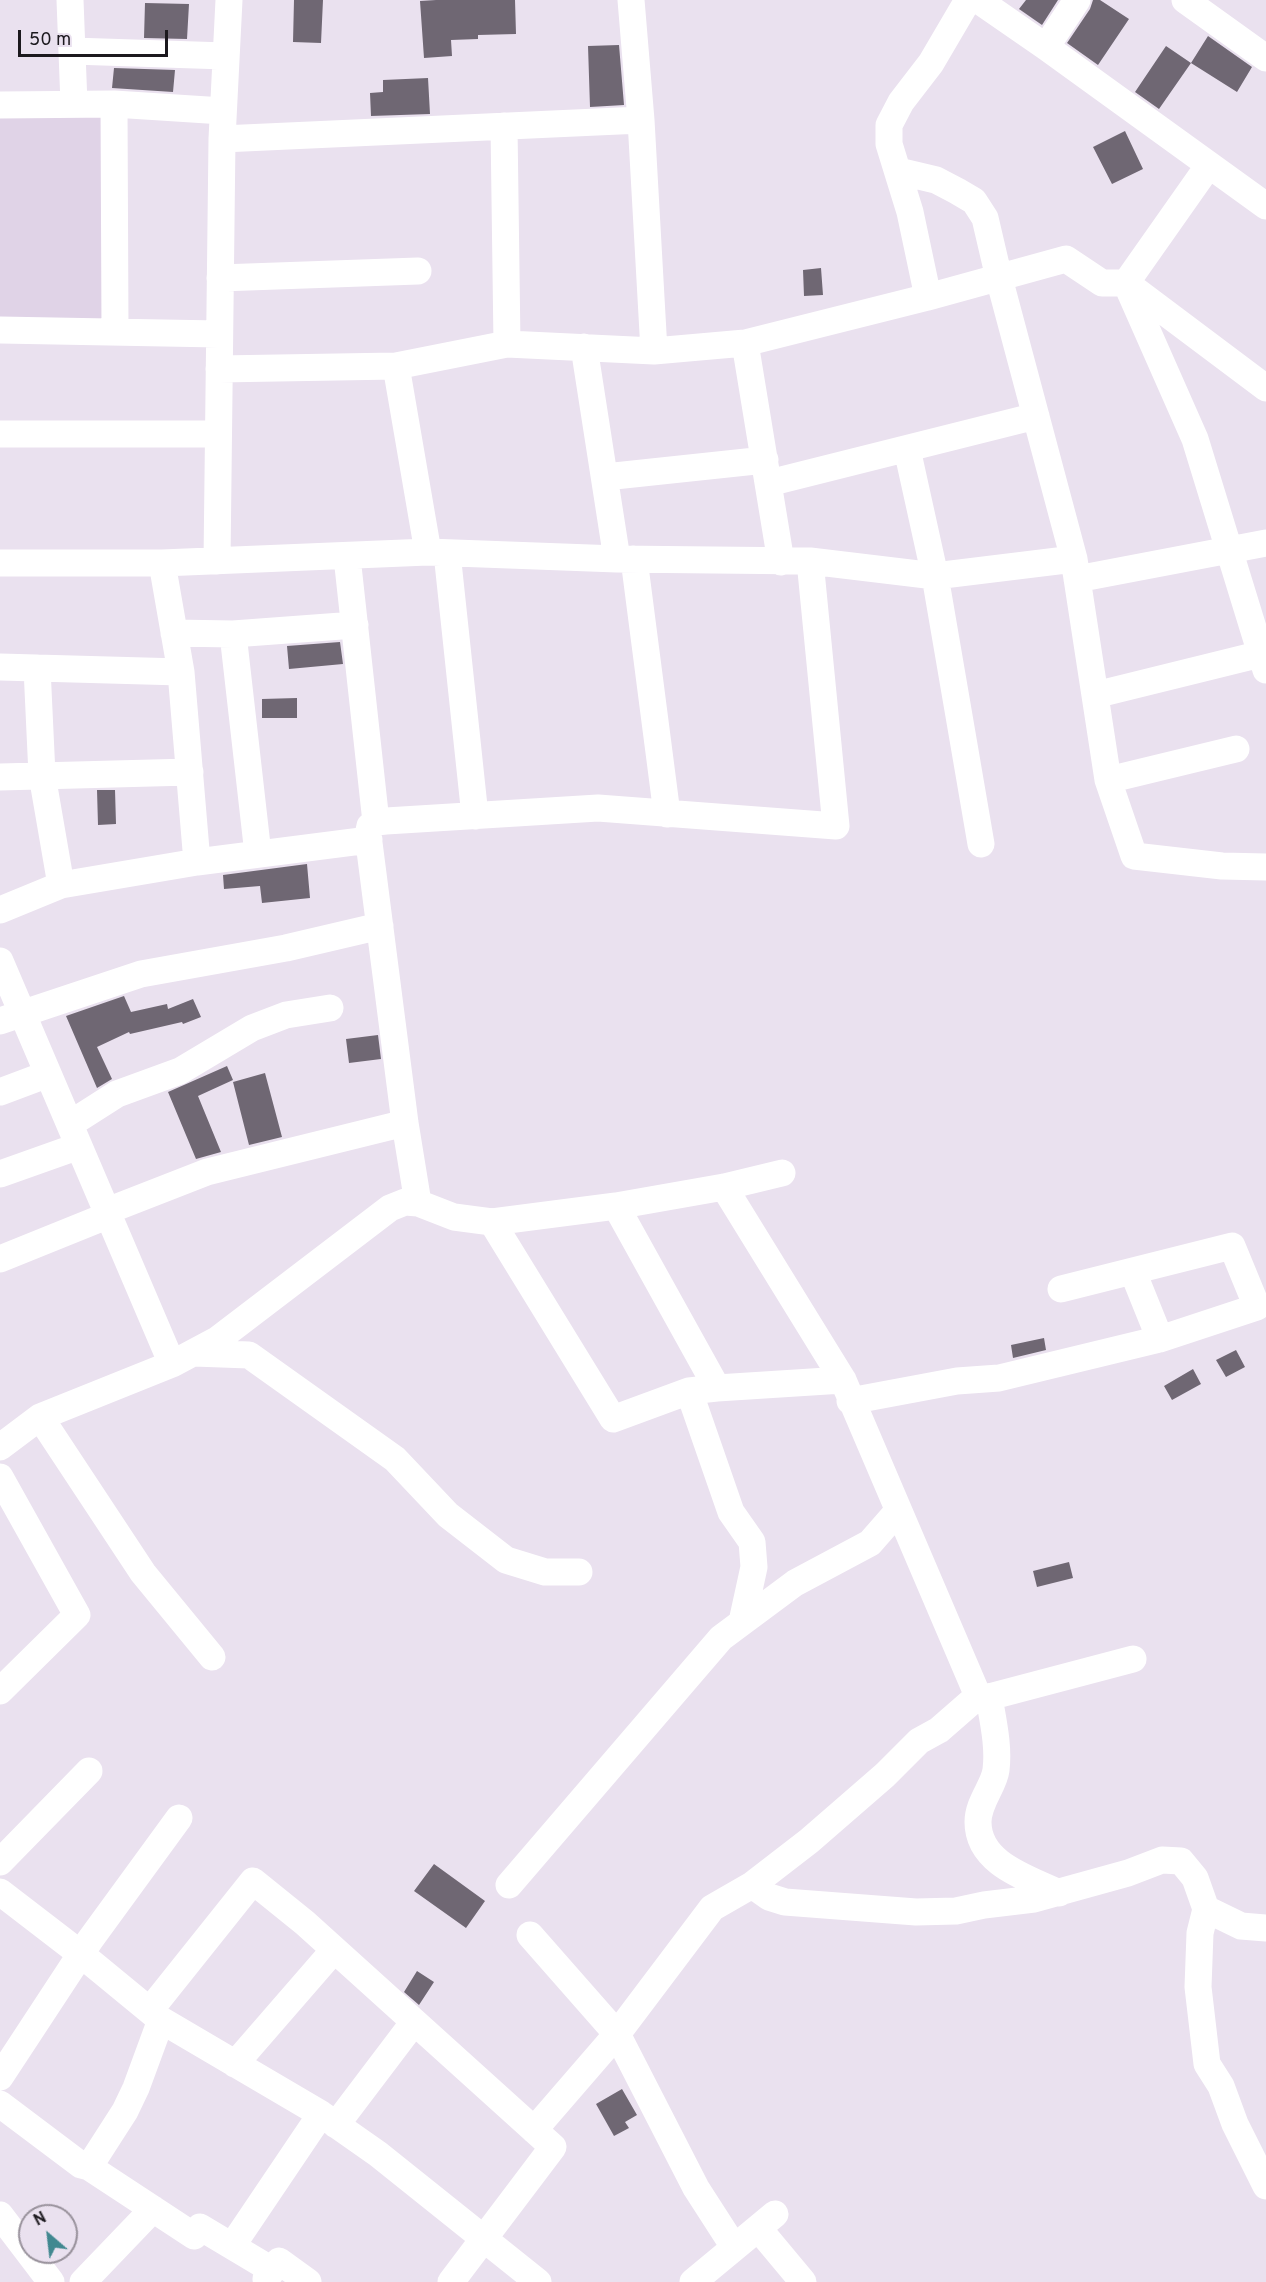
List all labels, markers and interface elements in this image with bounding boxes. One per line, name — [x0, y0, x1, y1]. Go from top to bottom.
scale bar — [21, 18, 171, 56]
text: 50 m — [29, 29, 71, 52]
north arrow — [18, 2204, 78, 2264]
text: N — [31, 2208, 50, 2231]

